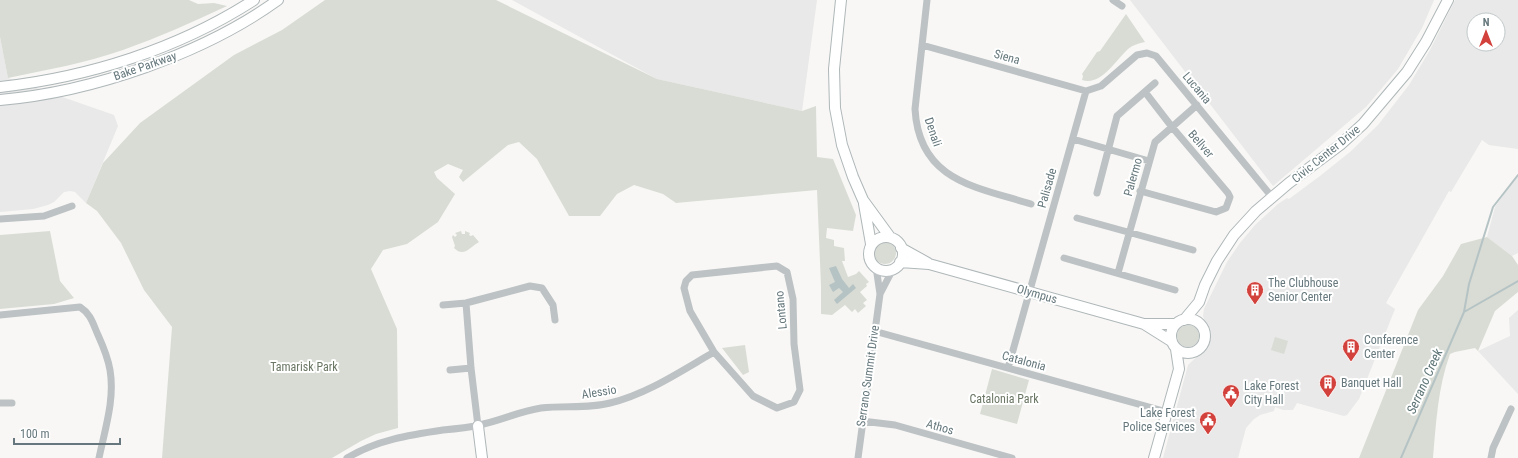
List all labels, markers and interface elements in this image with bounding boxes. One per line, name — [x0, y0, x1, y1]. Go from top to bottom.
north arrow — [1466, 12, 1506, 52]
text: N — [1483, 16, 1490, 29]
street label: Siena — [992, 47, 1022, 67]
street label: Bake Parkway — [112, 49, 178, 83]
street label: Lucania — [1180, 69, 1214, 107]
street label: Denali — [922, 116, 944, 148]
street label: Civic Center Drive — [1289, 122, 1363, 186]
street label: Bellver — [1185, 127, 1217, 161]
street label: Palermo — [1121, 156, 1145, 198]
street label: Palisade — [1035, 166, 1059, 209]
place label: The Clubhouse Senior Center — [1268, 276, 1339, 304]
building icon: The Clubhouse Senior Center — [1245, 280, 1265, 305]
street label: Olympus — [1015, 282, 1059, 306]
street label: Lontano — [772, 290, 790, 330]
street label: Serrano Summit Drive — [854, 324, 882, 428]
place label: Conference Center — [1364, 333, 1418, 361]
building icon: Conference Center — [1341, 337, 1361, 362]
water label: Serrano Creek — [1403, 346, 1446, 416]
street label: Catalonia — [1000, 348, 1048, 374]
park label: Tamarisk Park — [270, 360, 338, 374]
building icon: Banquet Hall — [1318, 373, 1338, 398]
place label: Banquet Hall — [1341, 376, 1402, 390]
place label: Lake Forest City Hall — [1244, 379, 1299, 407]
street label: Alessio — [581, 382, 617, 402]
public building icon: Lake Forest City Hall — [1221, 383, 1241, 408]
park label: Catalonia Park — [969, 392, 1039, 406]
place label: Lake Forest Police Services — [1123, 406, 1195, 434]
public building icon: Lake Forest Police Services — [1198, 410, 1218, 435]
street label: Athos — [925, 416, 955, 438]
scale bar — [14, 420, 120, 446]
text: 100 m — [20, 427, 50, 441]

